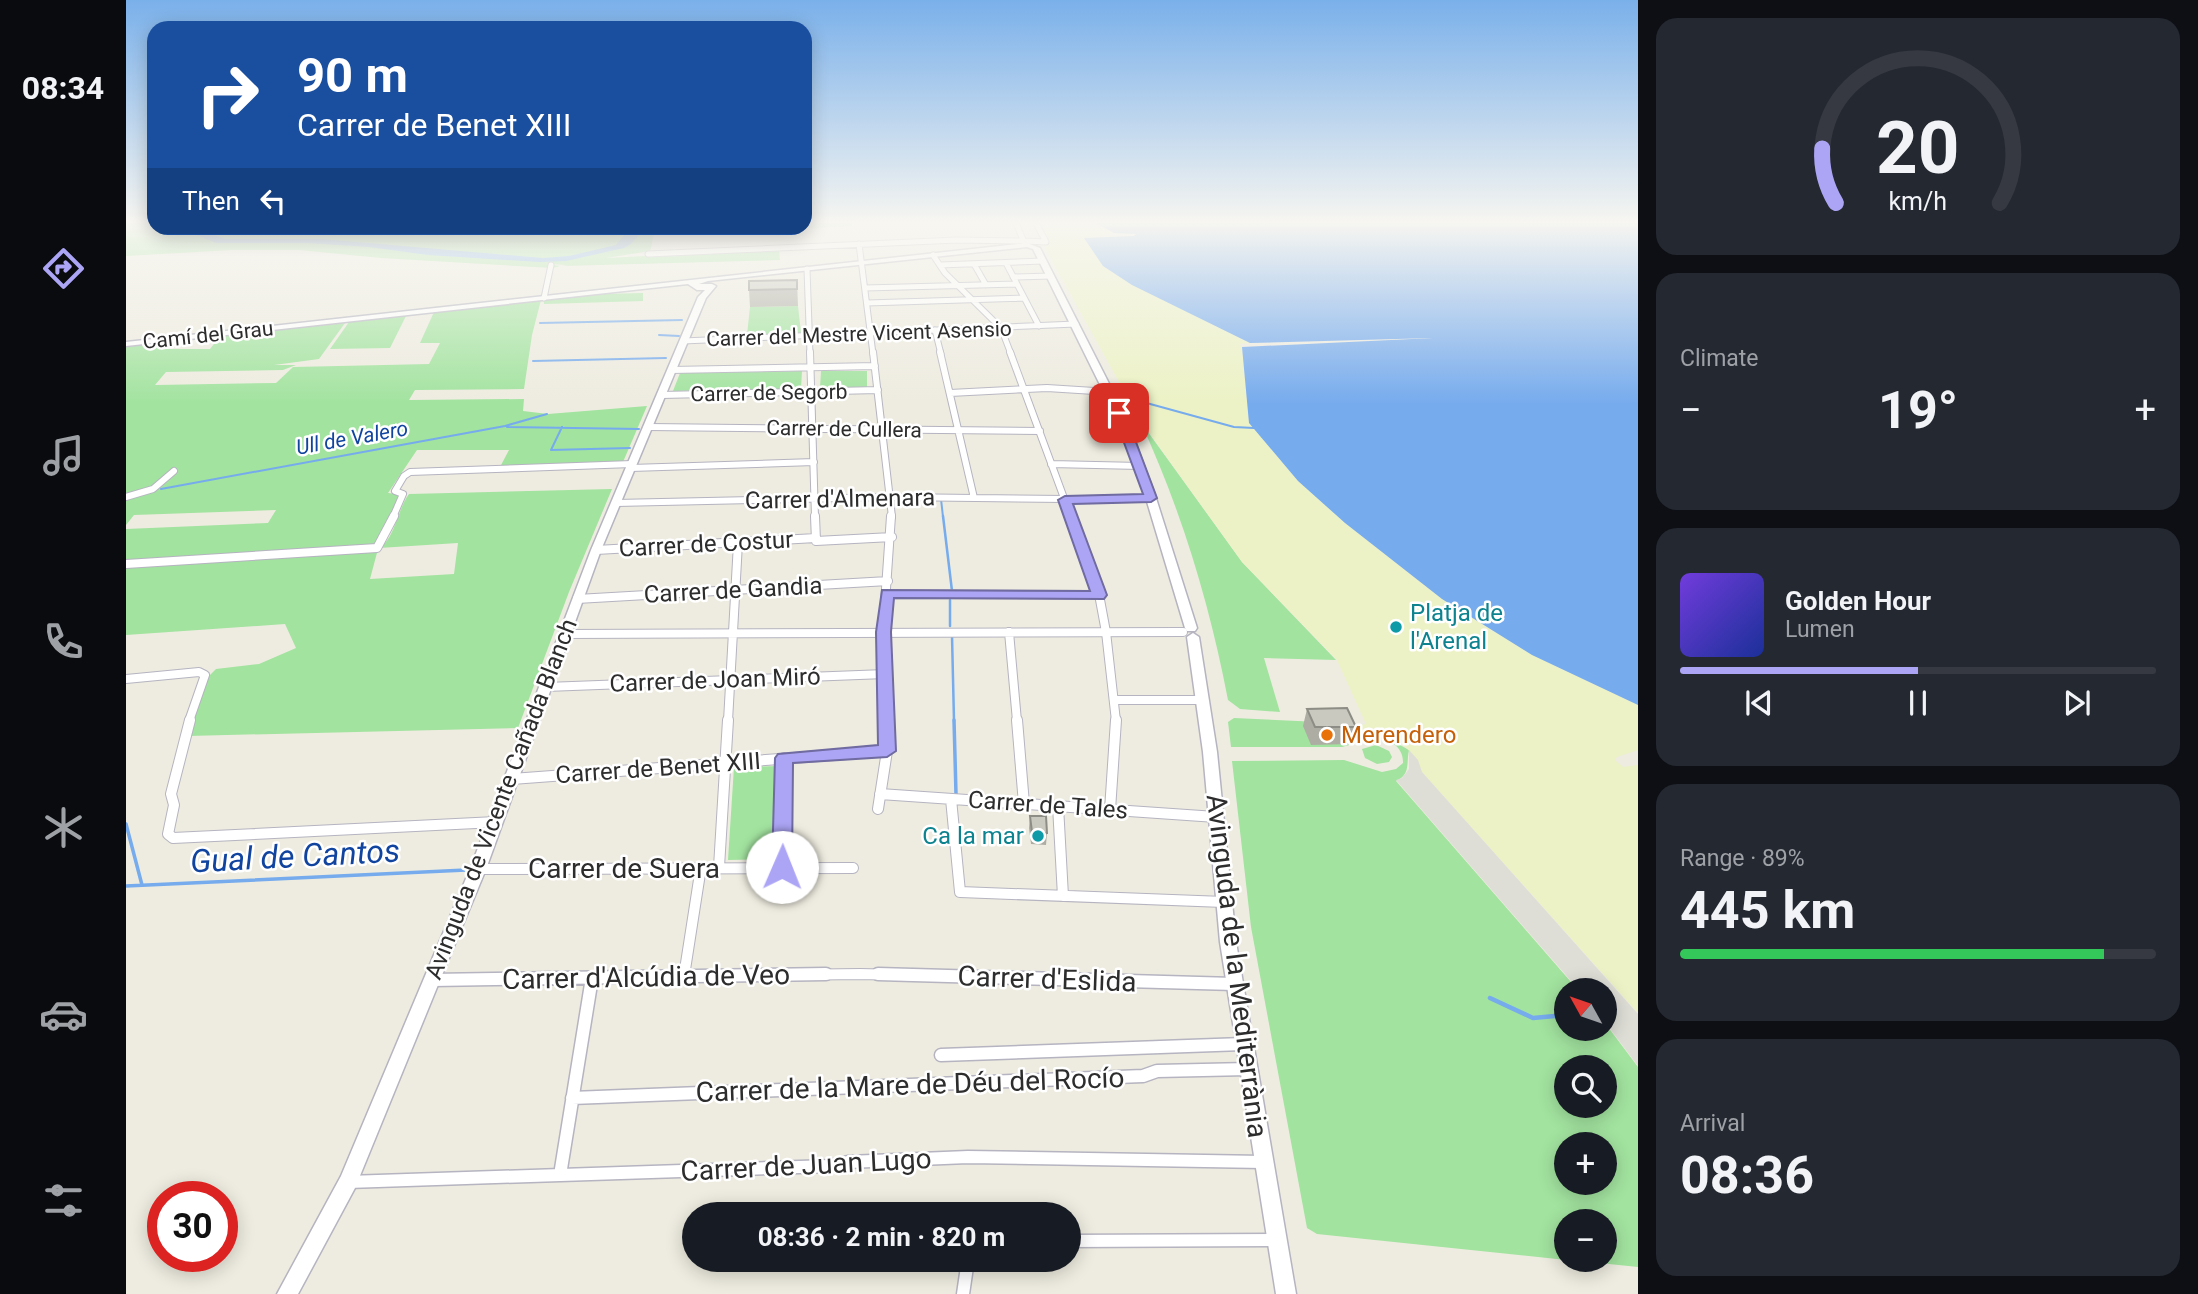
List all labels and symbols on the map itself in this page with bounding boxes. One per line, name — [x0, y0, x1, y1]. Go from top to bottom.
street label: Camí del Grau — [141, 316, 275, 354]
street label: Carrer del Mestre Vicent Asensio — [706, 317, 1012, 351]
street label: Carrer de Segorb — [690, 380, 848, 406]
pin — [1089, 383, 1149, 443]
water label: Ull de Valero — [294, 416, 410, 460]
street label: Carrer de Cullera — [766, 416, 922, 442]
street label: Carrer d'Almenara — [745, 483, 935, 515]
street label: Carrer de Costur — [618, 525, 794, 563]
street label: Carrer de Gandia — [643, 571, 823, 609]
place label: Platja de l'Arenal — [1410, 599, 1503, 655]
street label: Avinguda de Vicente Cañada Blanch — [419, 615, 583, 983]
marker: Platja de l'Arenal — [1388, 619, 1404, 635]
street label: Carrer de Joan Miró — [609, 662, 821, 698]
place label: Merendero — [1341, 721, 1456, 749]
marker: Merendero — [1319, 727, 1335, 743]
street label: Carrer de Benet XIII — [554, 747, 762, 789]
street label: Carrer de Tales — [967, 785, 1129, 825]
street label: Avinguda de la Mediterrània — [1200, 792, 1274, 1140]
place label: Ca la mar — [922, 822, 1024, 850]
marker: Ca la mar — [1030, 828, 1046, 844]
position arrow — [745, 830, 819, 904]
water label: Gual de Cantos — [189, 832, 401, 880]
street label: Carrer de Suera — [528, 852, 720, 885]
street label: Carrer d'Alcúdia de Veo — [502, 958, 790, 996]
street label: Carrer d'Eslida — [957, 959, 1137, 999]
north arrow — [1554, 978, 1617, 1041]
street label: Carrer de la Mare de Déu del Rocío — [695, 1061, 1125, 1109]
street label: Carrer de Juan Lugo — [680, 1142, 932, 1188]
speed limit sign: 30 — [147, 1181, 238, 1272]

